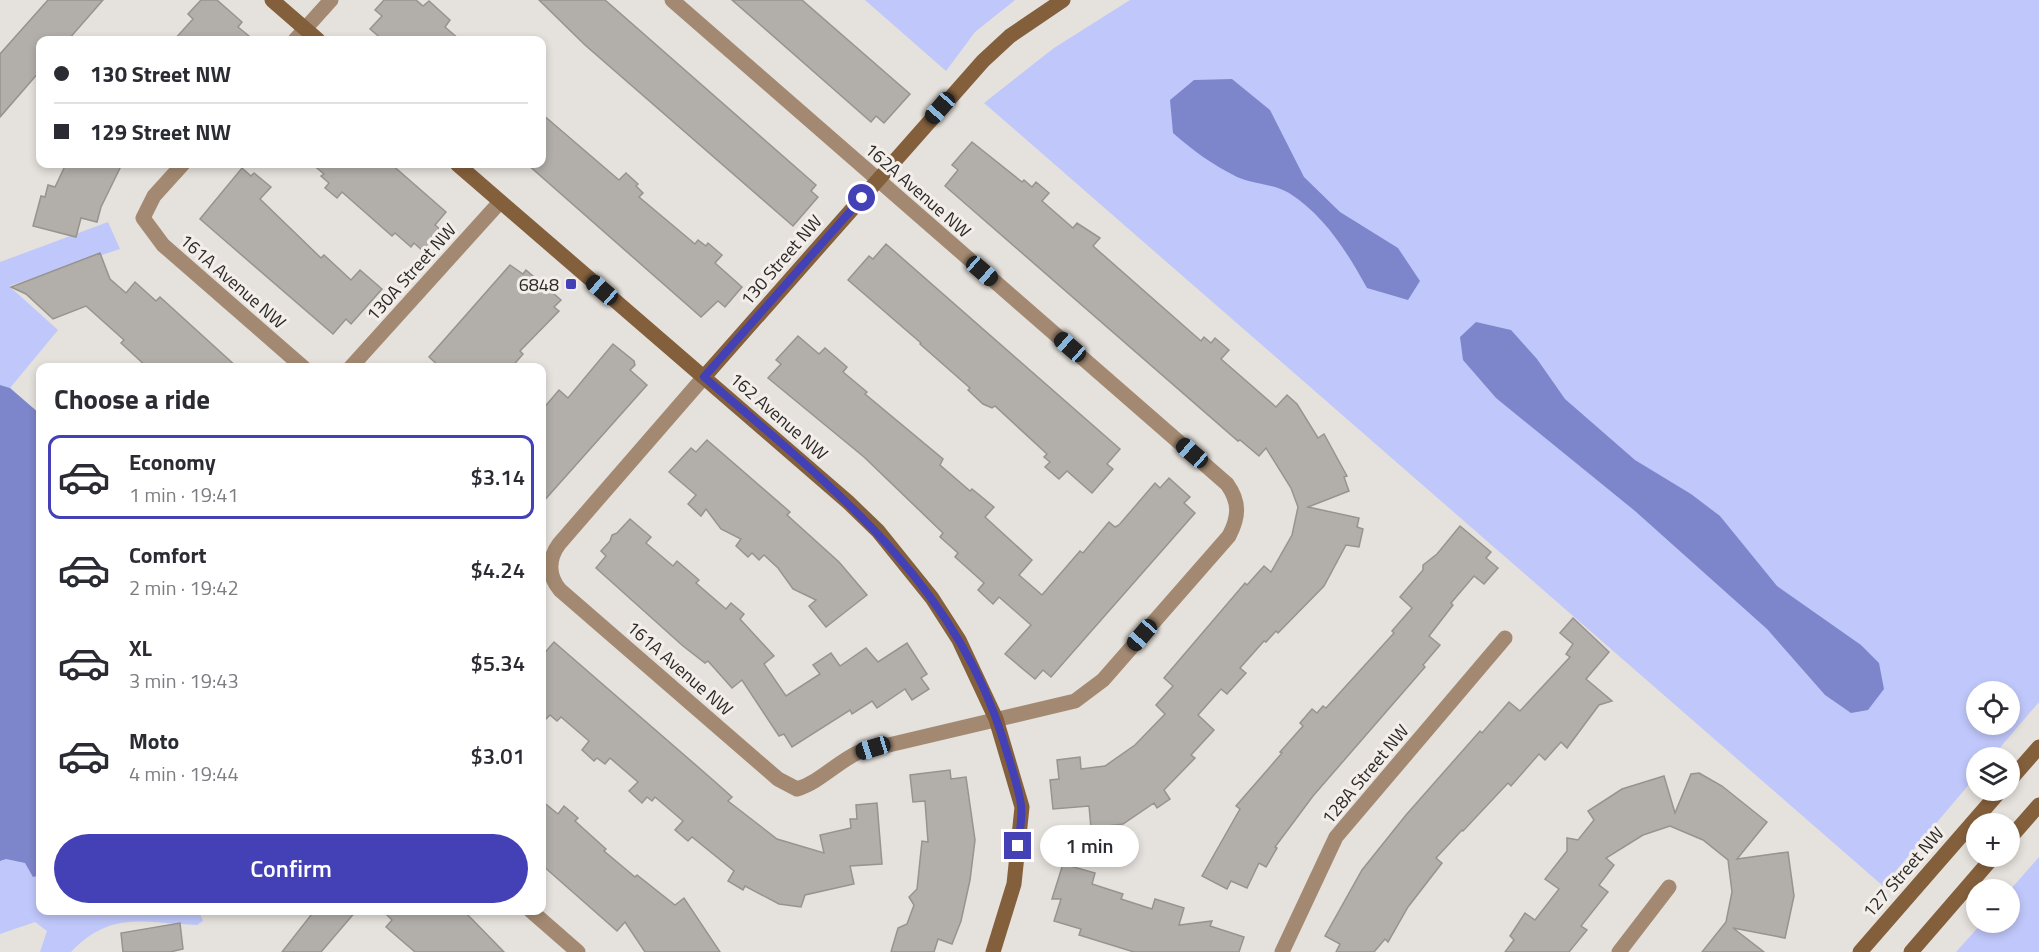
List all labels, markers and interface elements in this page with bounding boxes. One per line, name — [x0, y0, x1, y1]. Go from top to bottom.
text: 130 Street NW — [90, 57, 231, 91]
car — [921, 89, 959, 127]
text: 129 Street NW — [90, 115, 231, 149]
street label: 162A Avenue NW — [859, 136, 977, 244]
route start — [848, 184, 875, 211]
street label: 130 Street NW — [734, 209, 828, 311]
street label: 130A Street NW — [360, 217, 462, 327]
street label: 161A Avenue NW — [174, 227, 292, 335]
car — [963, 252, 1001, 290]
place label: 6848 — [519, 271, 559, 298]
car — [583, 271, 621, 309]
marker: 6848 — [564, 277, 578, 291]
car — [1051, 328, 1089, 366]
street label: 162 Avenue NW — [724, 366, 834, 466]
text: Choose a ride — [54, 378, 210, 419]
car — [1173, 434, 1211, 472]
text: Economy — [129, 445, 216, 479]
icon: car — [57, 450, 111, 504]
text: $3.14 — [470, 460, 525, 494]
text: 1 min · 19:41 — [129, 479, 239, 510]
text: Comfort — [129, 538, 207, 572]
icon: car — [57, 543, 111, 597]
text: $4.24 — [470, 553, 525, 587]
text: 2 min · 19:42 — [129, 572, 239, 603]
street label: 161A Avenue NW — [621, 614, 739, 722]
car — [1123, 616, 1161, 654]
text: XL — [129, 631, 152, 665]
icon: car — [57, 636, 111, 690]
text: $5.34 — [470, 646, 525, 680]
text: 3 min · 19:43 — [129, 665, 239, 696]
map controls — [1966, 681, 2020, 933]
button: locate — [1966, 681, 2020, 735]
street label: 128A Street NW — [1315, 718, 1415, 830]
text: Moto — [129, 724, 179, 758]
icon: car — [57, 729, 111, 783]
car — [853, 734, 893, 762]
text: $3.01 — [470, 739, 525, 773]
button: layers — [1966, 747, 2020, 801]
text: 4 min · 19:44 — [129, 758, 239, 789]
button: + — [1966, 813, 2020, 867]
street label: 127 Street NW — [1856, 821, 1950, 923]
callout: 1 min — [1039, 825, 1138, 867]
text: 1 min — [1065, 830, 1114, 861]
route end — [1004, 832, 1031, 859]
button: Confirm — [54, 834, 528, 903]
button: − — [1966, 879, 2020, 933]

